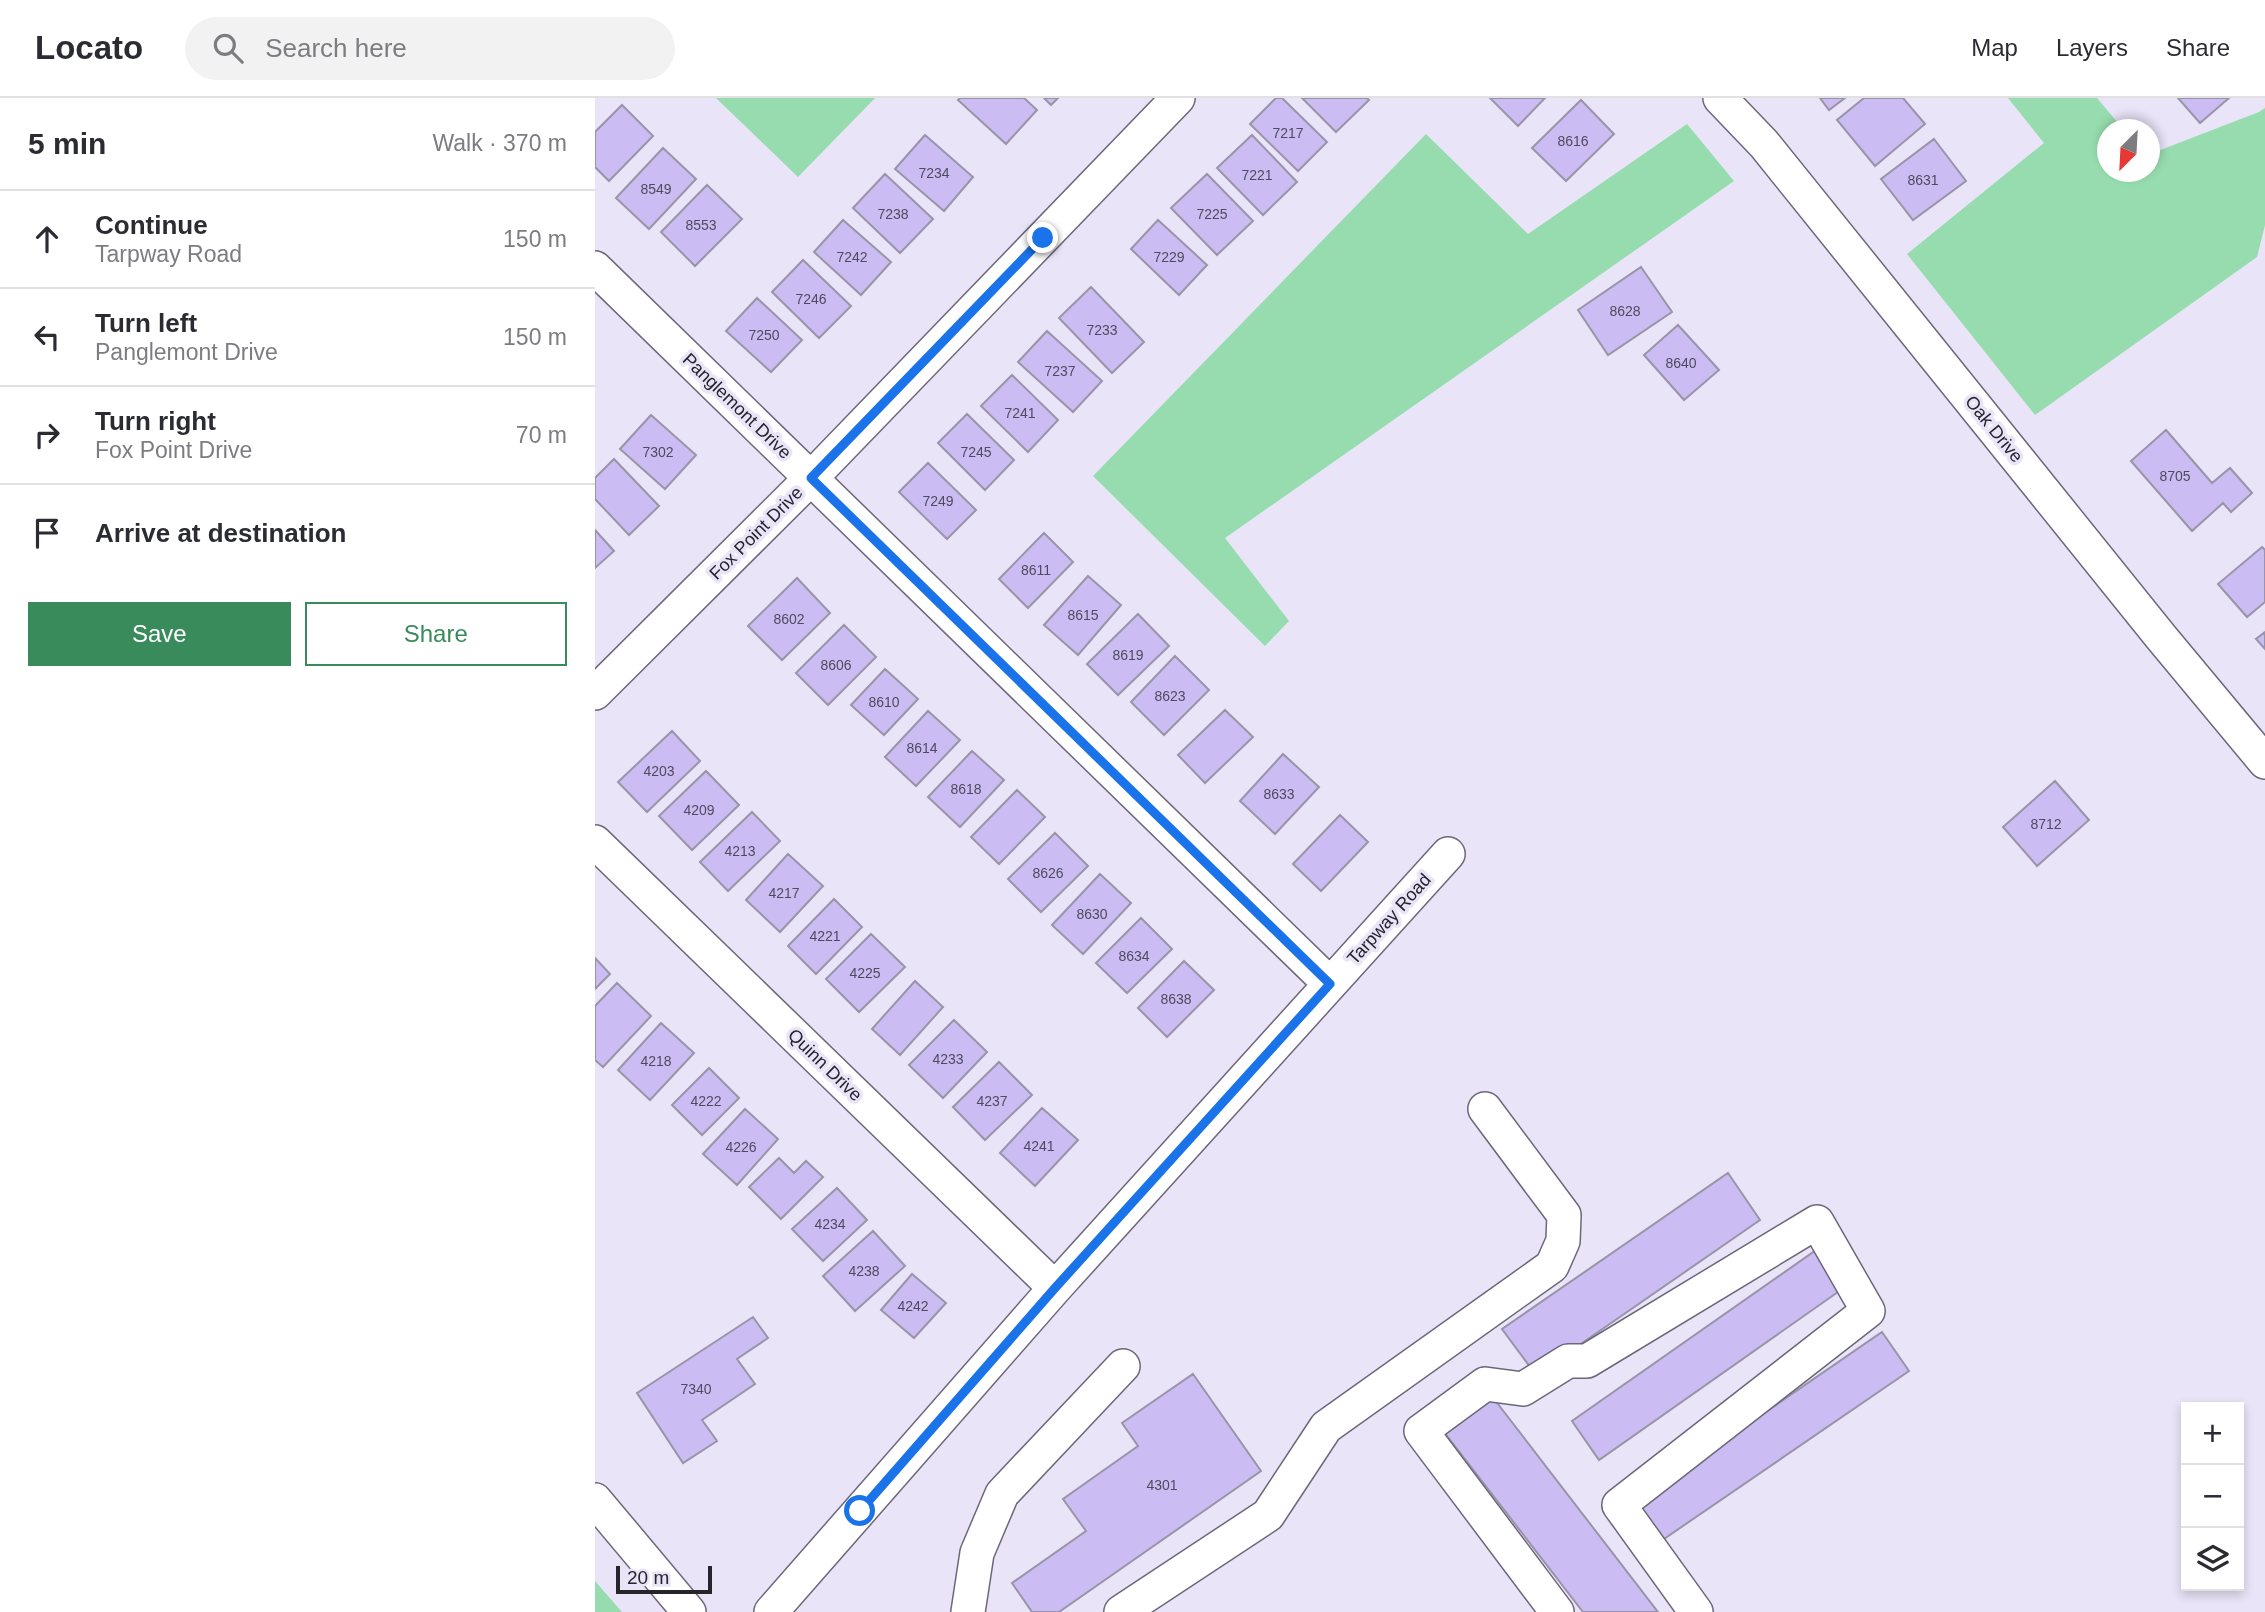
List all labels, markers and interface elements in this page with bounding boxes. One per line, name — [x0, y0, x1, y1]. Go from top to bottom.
search box — [185, 17, 675, 80]
text: Locato — [35, 29, 143, 66]
icon: search — [209, 29, 247, 67]
text: Search here — [265, 33, 407, 63]
text: Map — [1971, 34, 2018, 61]
text: Layers — [2056, 34, 2128, 61]
text: Share — [2166, 34, 2230, 61]
north arrow — [2097, 119, 2160, 182]
house number: 7217 — [1272, 125, 1304, 141]
text: 5 min — [28, 127, 106, 160]
text: Walk · 370 m — [432, 130, 567, 156]
house number: 8616 — [1557, 133, 1589, 149]
house number: 7234 — [918, 165, 950, 181]
house number: 7221 — [1241, 167, 1273, 183]
house number: 8631 — [1907, 172, 1939, 188]
house number: 8549 — [640, 181, 672, 197]
house number: 7238 — [877, 206, 909, 222]
house number: 7225 — [1196, 206, 1228, 222]
text: Continue — [95, 210, 208, 240]
house number: 8553 — [685, 217, 717, 233]
icon: ahead — [28, 220, 66, 258]
route end — [1027, 222, 1058, 253]
text: 150 m — [503, 226, 567, 252]
text: Tarpway Road — [95, 241, 242, 267]
house number: 7242 — [836, 249, 868, 265]
house number: 7229 — [1153, 249, 1185, 265]
house number: 7246 — [795, 291, 827, 307]
house number: 8628 — [1609, 303, 1641, 319]
text: Turn left — [95, 308, 197, 338]
icon: left — [28, 318, 66, 356]
house number: 7233 — [1086, 322, 1118, 338]
text: 150 m — [503, 324, 567, 350]
house number: 7250 — [748, 327, 780, 343]
text: Panglemont Drive — [95, 339, 278, 365]
street label: Panglemont Drive — [679, 349, 795, 463]
house number: 8640 — [1665, 355, 1697, 371]
house number: 7237 — [1044, 363, 1076, 379]
street label: Oak Drive — [1961, 392, 2027, 466]
house number: 7241 — [1004, 405, 1036, 421]
text: Turn right — [95, 406, 216, 436]
icon: right — [28, 416, 66, 454]
text: 70 m — [516, 422, 567, 448]
text: Fox Point Drive — [95, 437, 252, 463]
house number: 7302 — [642, 444, 674, 460]
house number: 7245 — [960, 444, 992, 460]
house number: 8705 — [2159, 468, 2191, 484]
street label: Fox Point Drive — [705, 482, 807, 584]
house number: 7249 — [922, 493, 954, 509]
icon: arrive — [28, 514, 66, 552]
text: Arrive at destination — [95, 518, 346, 548]
house number: 8611 — [1021, 562, 1051, 578]
button: Save — [28, 602, 291, 666]
button: Share — [305, 602, 567, 666]
house number: 8615 — [1067, 607, 1099, 623]
house number: 8602 — [773, 611, 805, 627]
house number: 8619 — [1112, 647, 1144, 663]
house number: 8606 — [820, 657, 852, 673]
house number: 8623 — [1154, 688, 1186, 704]
house number: 8610 — [868, 694, 900, 710]
house number: 8614 — [906, 740, 938, 756]
house number: 4203 — [643, 763, 675, 779]
house number: 8618 — [950, 781, 982, 797]
house number: 8633 — [1263, 786, 1295, 802]
house number: 4209 — [683, 802, 715, 818]
house number: 8712 — [2030, 816, 2062, 832]
house number: 4213 — [724, 843, 756, 859]
house number: 8626 — [1032, 865, 1064, 881]
street label: Tarpway Road — [1343, 870, 1435, 968]
house number: 4217 — [768, 885, 800, 901]
house number: 8630 — [1076, 906, 1108, 922]
house number: 4221 — [809, 928, 841, 944]
house number: 8634 — [1118, 948, 1150, 964]
house number: 4225 — [849, 965, 881, 981]
house number: 8638 — [1160, 991, 1192, 1007]
street label: Quinn Drive — [784, 1025, 866, 1105]
house number: 4233 — [932, 1051, 964, 1067]
house number: 4218 — [640, 1053, 672, 1069]
house number: 4222 — [690, 1093, 722, 1109]
house number: 4237 — [976, 1093, 1008, 1109]
house number: 4241 — [1023, 1138, 1055, 1154]
house number: 4226 — [725, 1139, 757, 1155]
house number: 4234 — [814, 1216, 846, 1232]
house number: 4238 — [848, 1263, 880, 1279]
house number: 4242 — [897, 1298, 929, 1314]
house number: 7340 — [680, 1381, 712, 1397]
map controls — [2181, 1402, 2244, 1591]
button: + — [2181, 1402, 2244, 1465]
button: − — [2181, 1465, 2244, 1528]
house number: 4301 — [1146, 1477, 1178, 1493]
route start — [844, 1495, 875, 1526]
button: layers — [2181, 1528, 2244, 1591]
scale bar — [616, 1563, 712, 1595]
text: 20 m — [627, 1567, 669, 1588]

